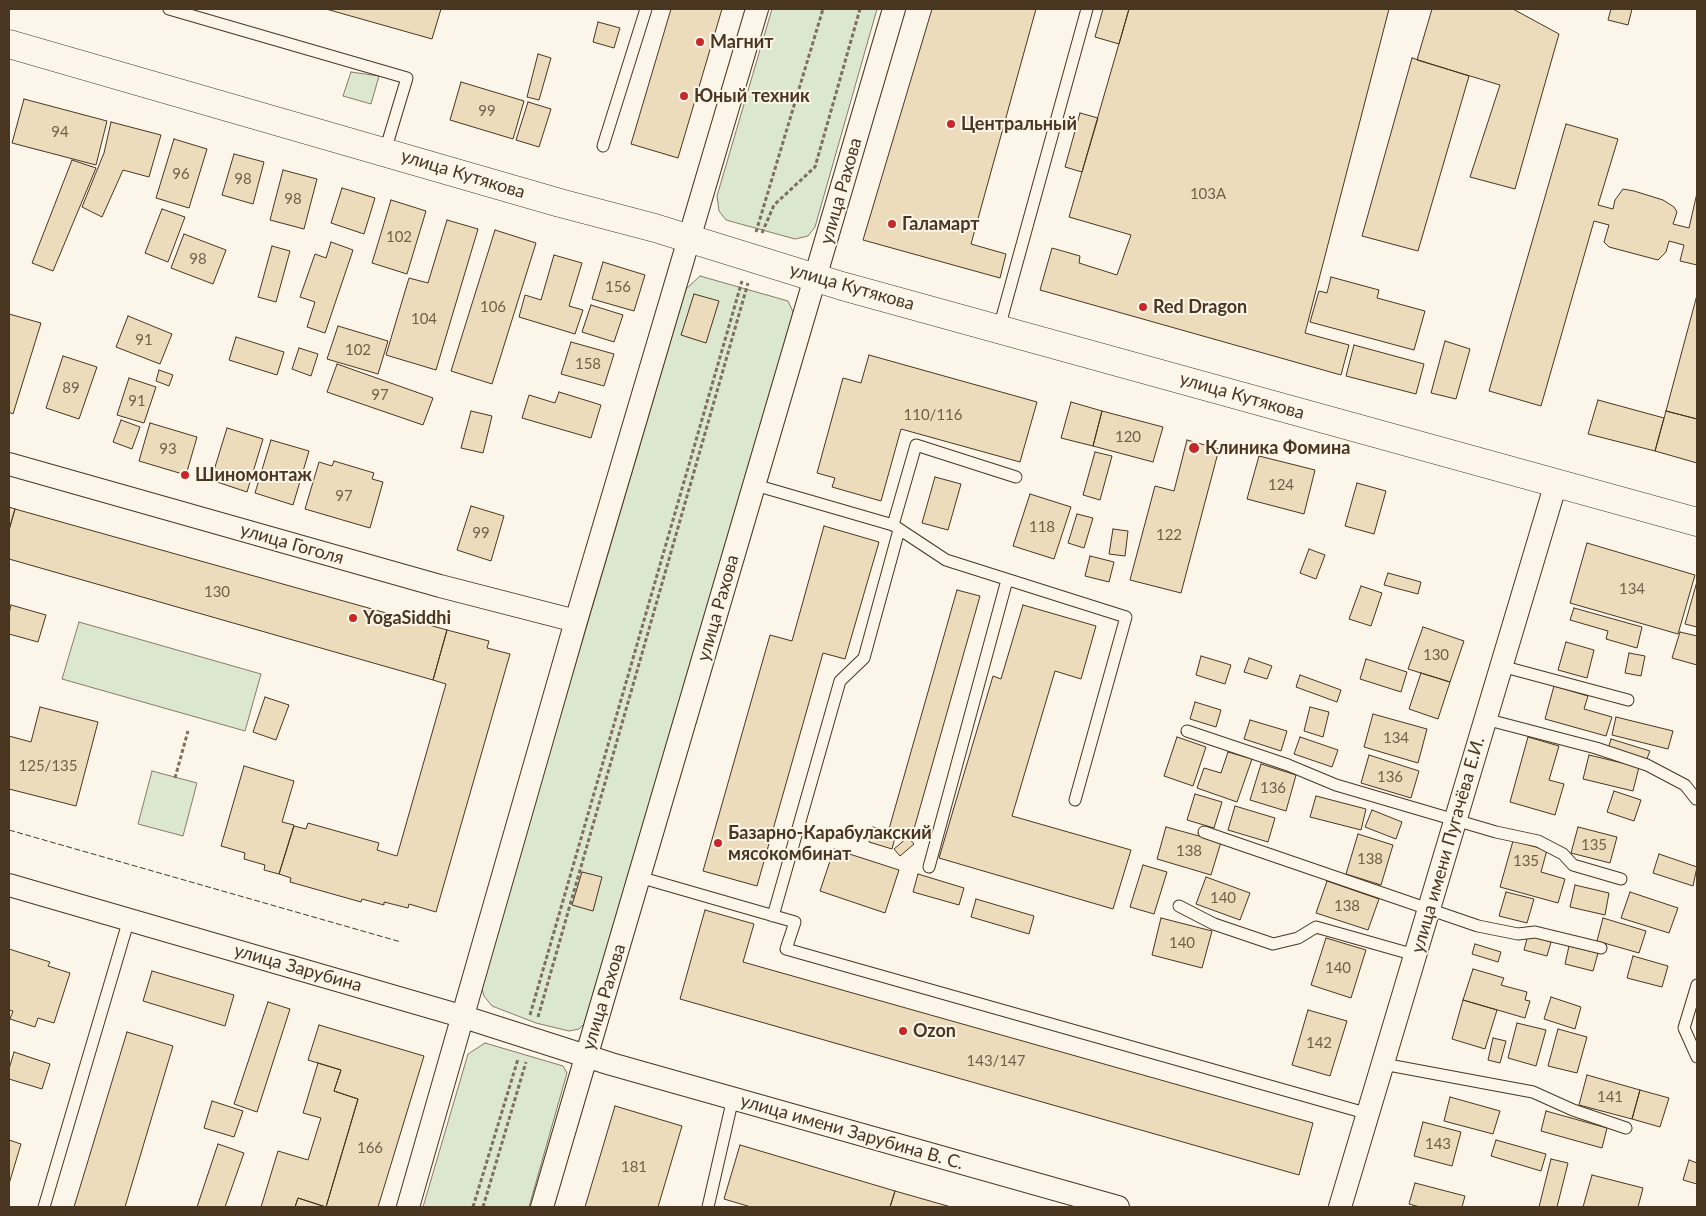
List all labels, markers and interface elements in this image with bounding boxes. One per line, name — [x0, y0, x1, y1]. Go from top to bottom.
place label: Магнит — [710, 31, 773, 53]
marker: Магнит — [694, 36, 706, 48]
place label: Юный техник — [694, 85, 810, 107]
marker: Юный техник — [678, 90, 690, 102]
house number: 99 — [478, 102, 496, 120]
place label: Центральный — [961, 113, 1077, 135]
marker: Центральный — [945, 118, 957, 130]
house number: 94 — [51, 123, 69, 141]
street label: улица Рахова — [815, 135, 867, 247]
street label: улица Кутякова — [398, 145, 528, 203]
house number: 96 — [172, 165, 190, 183]
house number: 98 — [234, 170, 252, 188]
house number: 103А — [1190, 185, 1226, 203]
house number: 98 — [284, 190, 302, 208]
place label: Галамарт — [902, 213, 979, 235]
marker: Галамарт — [886, 218, 898, 230]
house number: 102 — [386, 228, 412, 246]
house number: 98 — [189, 250, 207, 268]
street label: улица Кутякова — [787, 259, 917, 315]
house number: 156 — [605, 278, 631, 296]
place label: Red Dragon — [1153, 296, 1247, 318]
house number: 106 — [480, 298, 506, 316]
marker: Red Dragon — [1137, 301, 1149, 313]
house number: 104 — [411, 310, 437, 328]
house number: 91 — [135, 331, 153, 349]
house number: 102 — [345, 341, 371, 359]
house number: 158 — [575, 355, 601, 373]
street label: улица Кутякова — [1177, 368, 1307, 424]
house number: 89 — [62, 379, 80, 397]
house number: 97 — [371, 386, 389, 404]
house number: 91 — [128, 392, 146, 410]
house number: 110/116 — [904, 406, 962, 424]
house number: 120 — [1115, 428, 1141, 446]
place label: Клиника Фомина — [1205, 437, 1350, 459]
house number: 93 — [159, 440, 177, 458]
marker: Клиника Фомина — [1187, 441, 1201, 455]
place label: Шиномонтаж — [195, 464, 312, 486]
marker: Шиномонтаж — [179, 469, 191, 481]
house number: 124 — [1268, 476, 1294, 494]
house number: 97 — [335, 487, 353, 505]
house number: 118 — [1029, 518, 1055, 536]
street label: улица Гоголя — [238, 519, 346, 569]
house number: 99 — [472, 524, 490, 542]
house number: 122 — [1156, 526, 1182, 544]
street label: улица Рахова — [692, 552, 744, 664]
house number: 134 — [1619, 580, 1645, 598]
house number: 130 — [204, 583, 230, 601]
place label: YogaSiddhi — [363, 607, 451, 629]
marker: YogaSiddhi — [347, 612, 359, 624]
house number: 130 — [1423, 646, 1449, 664]
house number: 134 — [1383, 729, 1409, 747]
street label: улица имени Пугачёва Е.И. — [1407, 734, 1489, 956]
house number: 125/135 — [19, 757, 77, 775]
house number: 136 — [1377, 768, 1403, 786]
house number: 136 — [1260, 779, 1286, 797]
place label: Базарно-Карабулакский мясокомбинат — [728, 822, 932, 864]
house number: 135 — [1581, 836, 1607, 854]
marker: Базарно-Карабулакский мясокомбинат — [712, 837, 724, 849]
house number: 138 — [1176, 842, 1202, 860]
house number: 138 — [1357, 850, 1383, 868]
house number: 135 — [1513, 852, 1539, 870]
house number: 140 — [1210, 889, 1236, 907]
house number: 138 — [1334, 897, 1360, 915]
house number: 140 — [1169, 934, 1195, 952]
street label: улица Зарубина — [232, 939, 364, 997]
street label: улица Рахова — [578, 941, 630, 1053]
house number: 140 — [1325, 959, 1351, 977]
place label: Ozon — [913, 1020, 956, 1042]
marker: Ozon — [897, 1025, 909, 1037]
house number: 142 — [1306, 1034, 1332, 1052]
house number: 143/147 — [967, 1052, 1025, 1070]
house number: 141 — [1597, 1088, 1623, 1106]
street label: улица имени Зарубина В. С. — [738, 1090, 966, 1174]
house number: 143 — [1425, 1135, 1451, 1153]
house number: 166 — [357, 1139, 383, 1157]
house number: 181 — [621, 1158, 647, 1176]

